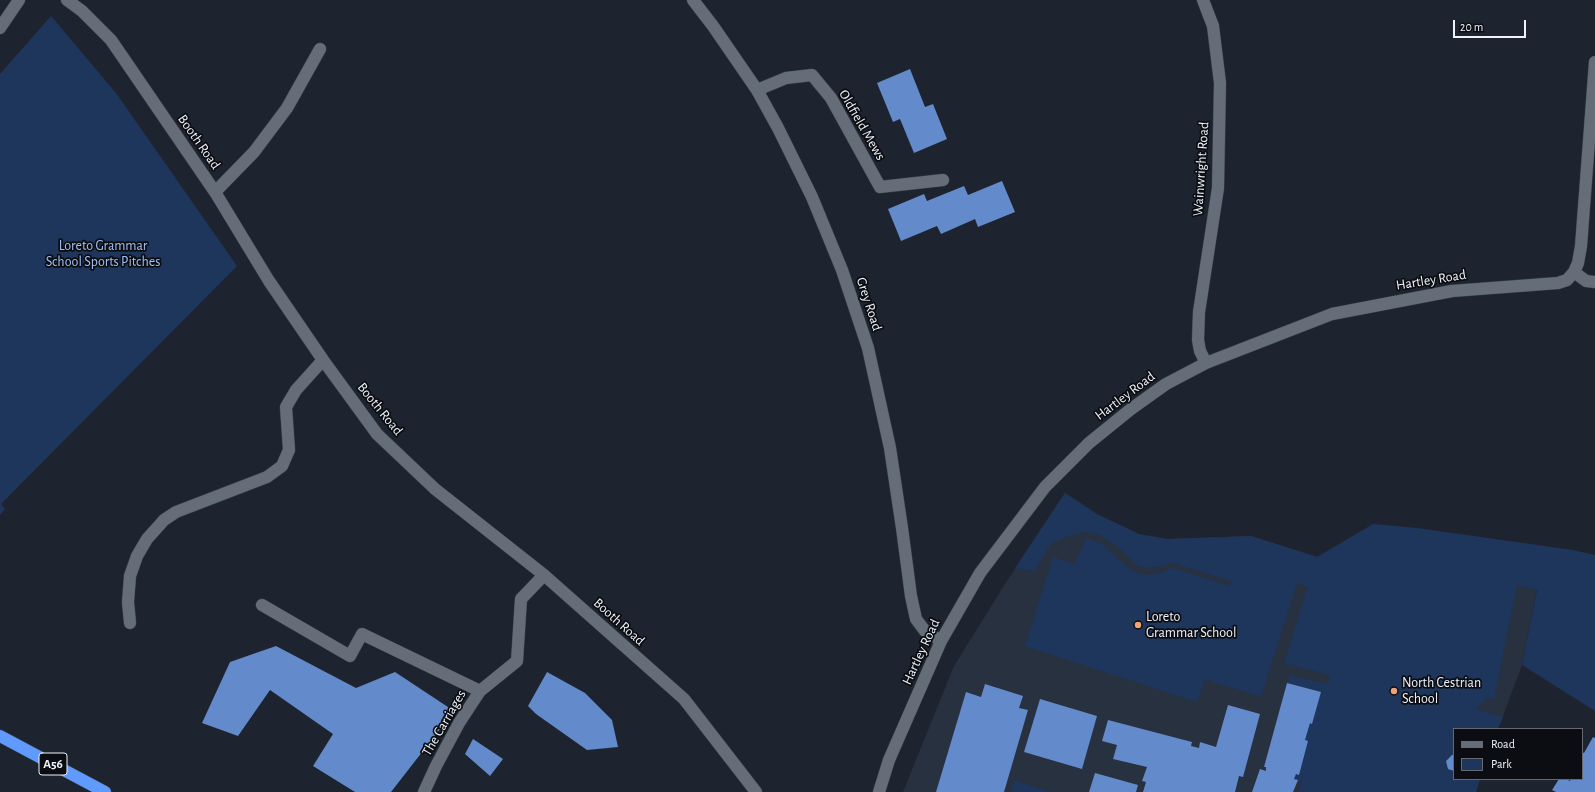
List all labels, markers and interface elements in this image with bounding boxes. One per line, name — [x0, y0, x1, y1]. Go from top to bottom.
scale bar — [1455, 12, 1528, 38]
text: 20 m — [1460, 21, 1483, 33]
street label: Oldfield Mews — [835, 87, 889, 163]
street label: Booth Road — [174, 111, 224, 173]
street label: Wainwright Road — [1189, 121, 1213, 217]
park label: Loreto Grammar School Sports Pitches — [46, 238, 160, 270]
street label: Hartley Road — [1395, 266, 1467, 294]
street label: Grey Road — [852, 275, 886, 333]
street label: Hartley Road — [1092, 368, 1158, 424]
street label: Booth Road — [354, 379, 406, 439]
street label: Booth Road — [590, 595, 648, 649]
place label: Loreto Grammar School — [1146, 609, 1236, 642]
street label: Hartley Road — [898, 616, 944, 688]
marker: Loreto Grammar School — [1133, 620, 1143, 630]
place label: North Cestrian School — [1402, 675, 1481, 708]
marker: North Cestrian School — [1389, 686, 1399, 696]
street label: The Carriages — [418, 687, 470, 759]
legend — [1453, 728, 1583, 780]
text: Road — [1491, 738, 1515, 750]
road number: A56 — [39, 753, 67, 775]
text: Park — [1491, 758, 1512, 770]

